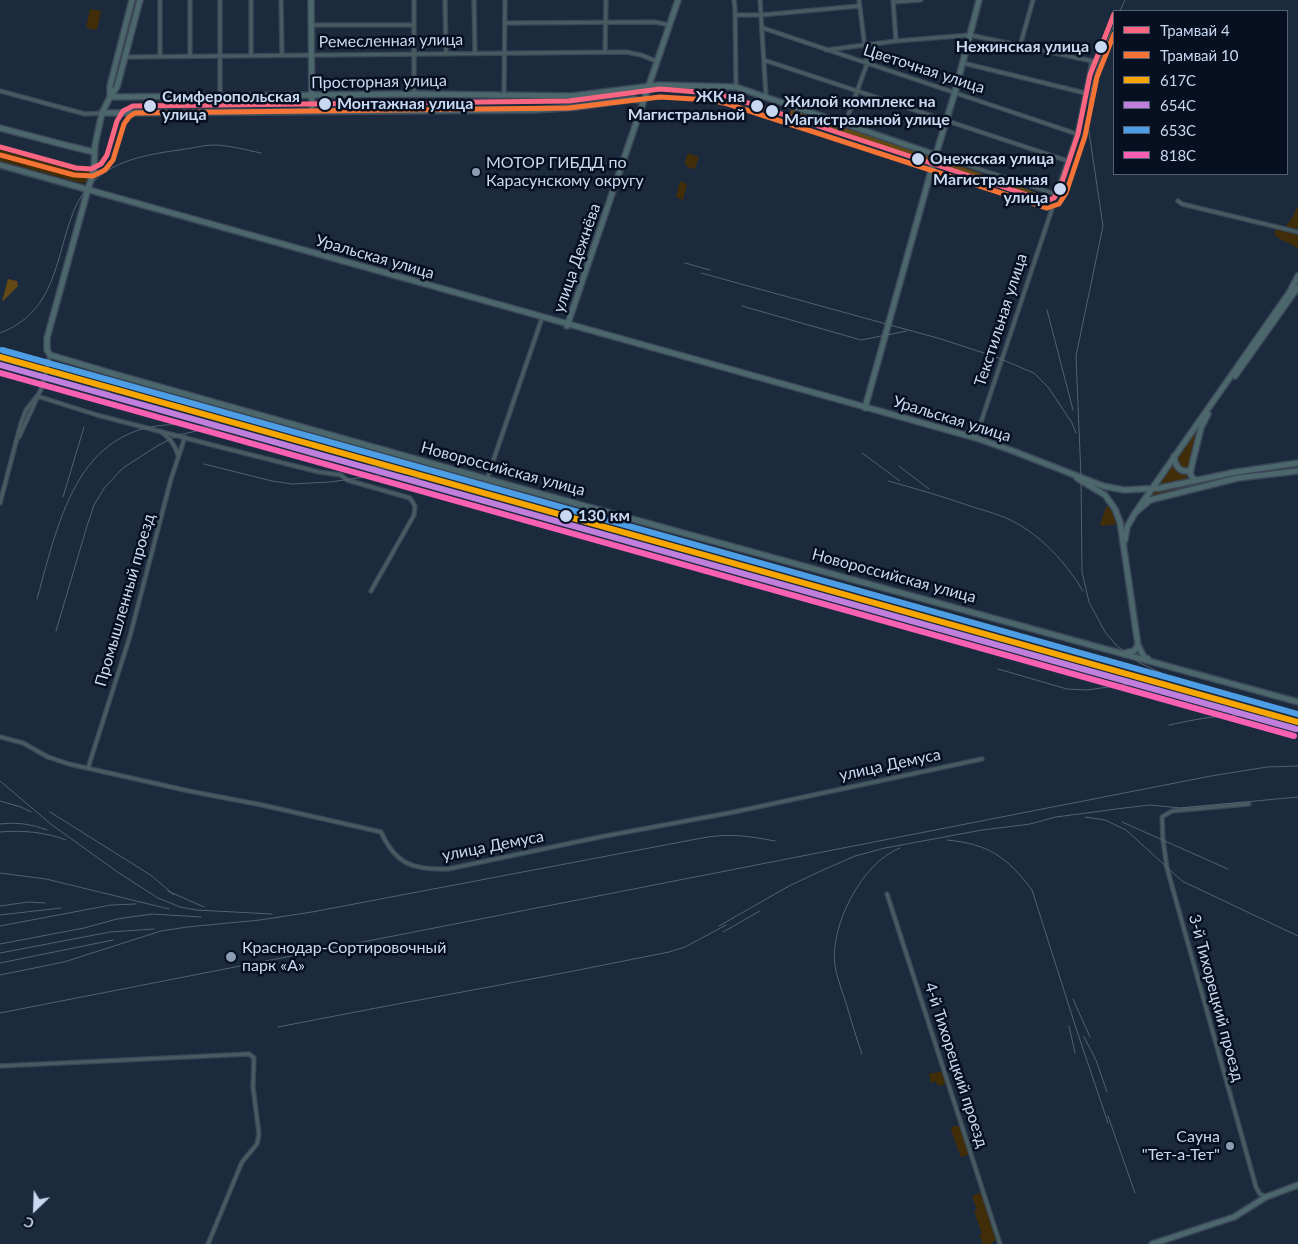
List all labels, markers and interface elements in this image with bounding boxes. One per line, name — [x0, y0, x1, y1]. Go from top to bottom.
legend — [1113, 10, 1288, 175]
text: Трамвай 4 — [1160, 21, 1230, 39]
street label: Ремесленная улица — [319, 30, 463, 52]
place label: Нежинская улица — [956, 37, 1089, 57]
marker: Нежинская улица — [1093, 39, 1109, 55]
street label: Цветочная улица — [861, 40, 987, 98]
text: Трамвай 10 — [1160, 46, 1238, 64]
street label: Просторная улица — [311, 71, 447, 93]
text: 617C — [1160, 71, 1196, 89]
place label: Симферопольская улица — [162, 87, 300, 125]
place label: ЖК на Магистральной — [628, 87, 745, 125]
place label: Жилой комплекс на Магистральной улице — [784, 92, 950, 130]
place label: Монтажная улица — [337, 94, 473, 114]
marker: Монтажная улица — [317, 96, 333, 112]
text: 654С — [1160, 96, 1196, 114]
marker: Симферопольская улица — [142, 98, 158, 114]
marker: ЖК на Магистральной — [749, 98, 765, 114]
marker: Жилой комплекс на Магистральной улице — [764, 103, 780, 119]
text: 653С — [1160, 121, 1196, 139]
text: 818С — [1160, 146, 1196, 164]
place label: Онежская улица — [930, 149, 1054, 169]
marker: Онежская улица — [910, 151, 926, 167]
place label: МОТОР ГИБДД по Карасунскому округу — [486, 153, 644, 191]
marker: МОТОР ГИБДД по Карасунскому округу — [470, 166, 482, 178]
place label: Магистральная улица — [933, 170, 1048, 208]
marker: Магистральная улица — [1052, 181, 1068, 197]
street label: улица Дежнёва — [549, 201, 605, 315]
street label: Уральская улица — [314, 231, 436, 283]
street label: Текстильная улица — [970, 251, 1032, 389]
street label: Уральская улица — [891, 392, 1013, 446]
street label: Новороссийская улица — [419, 438, 587, 500]
place label: 130 км — [578, 506, 630, 526]
marker: 130 км — [558, 508, 574, 524]
street label: Промышленный проезд — [91, 511, 159, 689]
street label: Новороссийская улица — [810, 545, 978, 607]
street label: улица Демуса — [838, 745, 942, 785]
street label: улица Демуса — [440, 827, 546, 865]
street label: 3-й Тихорецкий проезд — [1184, 912, 1248, 1084]
place label: Краснодар-Сортировочный парк «А» — [242, 938, 446, 976]
marker: Краснодар-Сортировочный парк «А» — [224, 950, 238, 964]
street label: 4-й Тихорецкий проезд — [920, 980, 992, 1150]
place label: Сауна "Тет-а-Тет" — [1142, 1127, 1220, 1165]
marker: Сауна "Тет-а-Тет" — [1224, 1140, 1236, 1152]
north arrow — [10, 1184, 60, 1234]
text: С — [21, 1214, 36, 1233]

